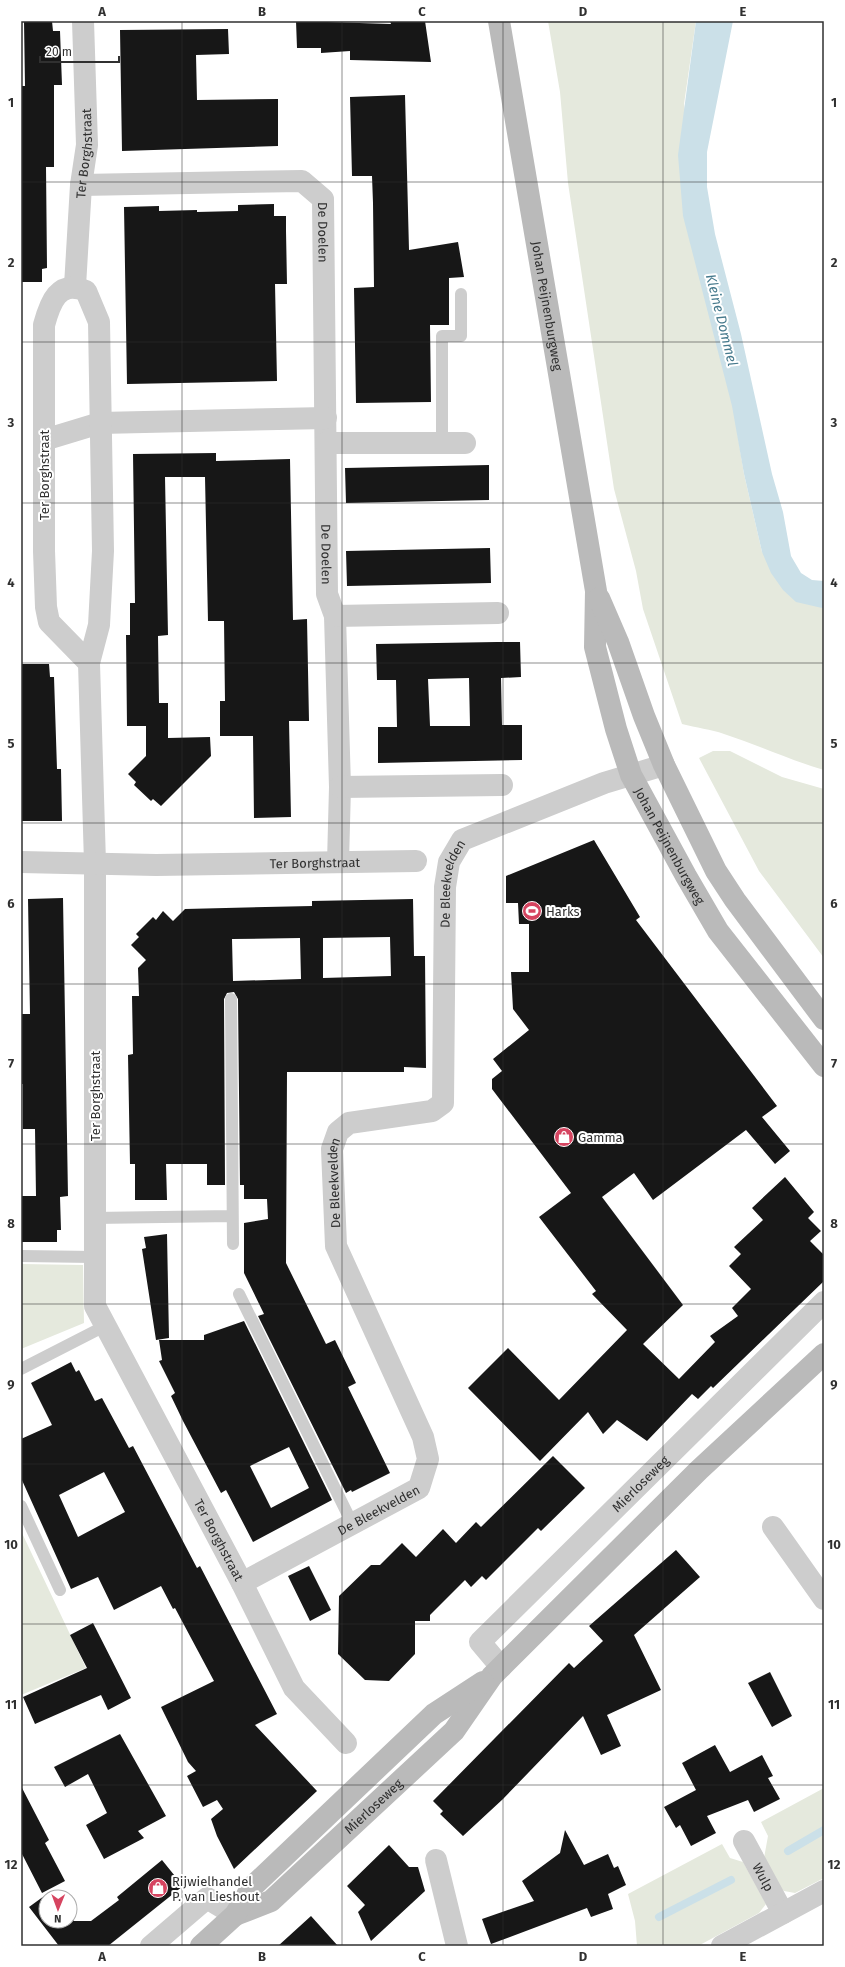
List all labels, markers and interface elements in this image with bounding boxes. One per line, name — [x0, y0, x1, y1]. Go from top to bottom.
text: A — [97, 4, 106, 19]
text: B — [258, 4, 266, 19]
text: C — [418, 4, 426, 19]
text: D — [579, 4, 588, 19]
text: E — [740, 4, 747, 19]
scale bar — [40, 38, 119, 64]
text: 20 m — [46, 45, 72, 59]
text: 1 — [8, 95, 14, 110]
text: 1 — [831, 95, 837, 110]
street label: Ter Borghstraat — [73, 108, 95, 199]
street label: De Doelen — [315, 202, 331, 263]
street label: Johan Peijnenburgweg — [529, 240, 565, 372]
text: 2 — [8, 255, 15, 270]
text: 2 — [831, 255, 838, 270]
water label: Kleine Dommel — [702, 272, 741, 368]
text: 3 — [7, 415, 15, 430]
text: 3 — [830, 415, 838, 430]
street label: Ter Borghstraat — [37, 430, 52, 520]
street label: De Doelen — [318, 524, 334, 585]
text: 4 — [7, 575, 15, 590]
text: 4 — [830, 575, 838, 590]
text: 5 — [8, 736, 15, 751]
text: 5 — [831, 736, 838, 751]
street label: Johan Peijnenburgweg — [631, 785, 708, 907]
street label: De Bleekvelden — [438, 837, 468, 928]
street label: Ter Borghstraat — [270, 855, 361, 871]
text: 6 — [7, 896, 15, 911]
text: 6 — [830, 896, 838, 911]
sports icon: Harks — [521, 900, 543, 922]
place label: Harks — [546, 904, 580, 919]
street label: Ter Borghstraat — [88, 1051, 103, 1141]
text: 7 — [8, 1056, 14, 1071]
text: 7 — [831, 1056, 837, 1071]
shop icon: Gamma — [553, 1126, 575, 1148]
place label: Gamma — [578, 1130, 623, 1145]
street label: De Bleekvelden — [324, 1136, 343, 1229]
text: 8 — [7, 1216, 15, 1231]
text: 8 — [830, 1216, 838, 1231]
text: 9 — [7, 1377, 15, 1392]
text: 9 — [830, 1377, 838, 1392]
street label: Mierloseweg — [609, 1453, 672, 1515]
street label: De Bleekvelden — [335, 1482, 423, 1538]
street label: Ter Borghstraat — [191, 1497, 247, 1584]
text: 10 — [4, 1537, 18, 1552]
text: 10 — [827, 1537, 841, 1552]
text: 11 — [5, 1697, 17, 1712]
text: 11 — [828, 1697, 840, 1712]
street label: Mierloseweg — [341, 1776, 406, 1837]
text: 12 — [5, 1857, 18, 1872]
text: 12 — [828, 1857, 841, 1872]
street label: Wulp — [749, 1861, 777, 1894]
place label: Rijwielhandel P. van Lieshout — [172, 1874, 260, 1904]
shop icon: Rijwielhandel P. van Lieshout — [147, 1877, 169, 1899]
north arrow — [38, 1889, 78, 1929]
text: N — [54, 1912, 62, 1925]
text: A — [97, 1949, 106, 1964]
text: B — [258, 1949, 266, 1964]
text: C — [418, 1949, 426, 1964]
text: D — [579, 1949, 588, 1964]
text: E — [740, 1949, 747, 1964]

